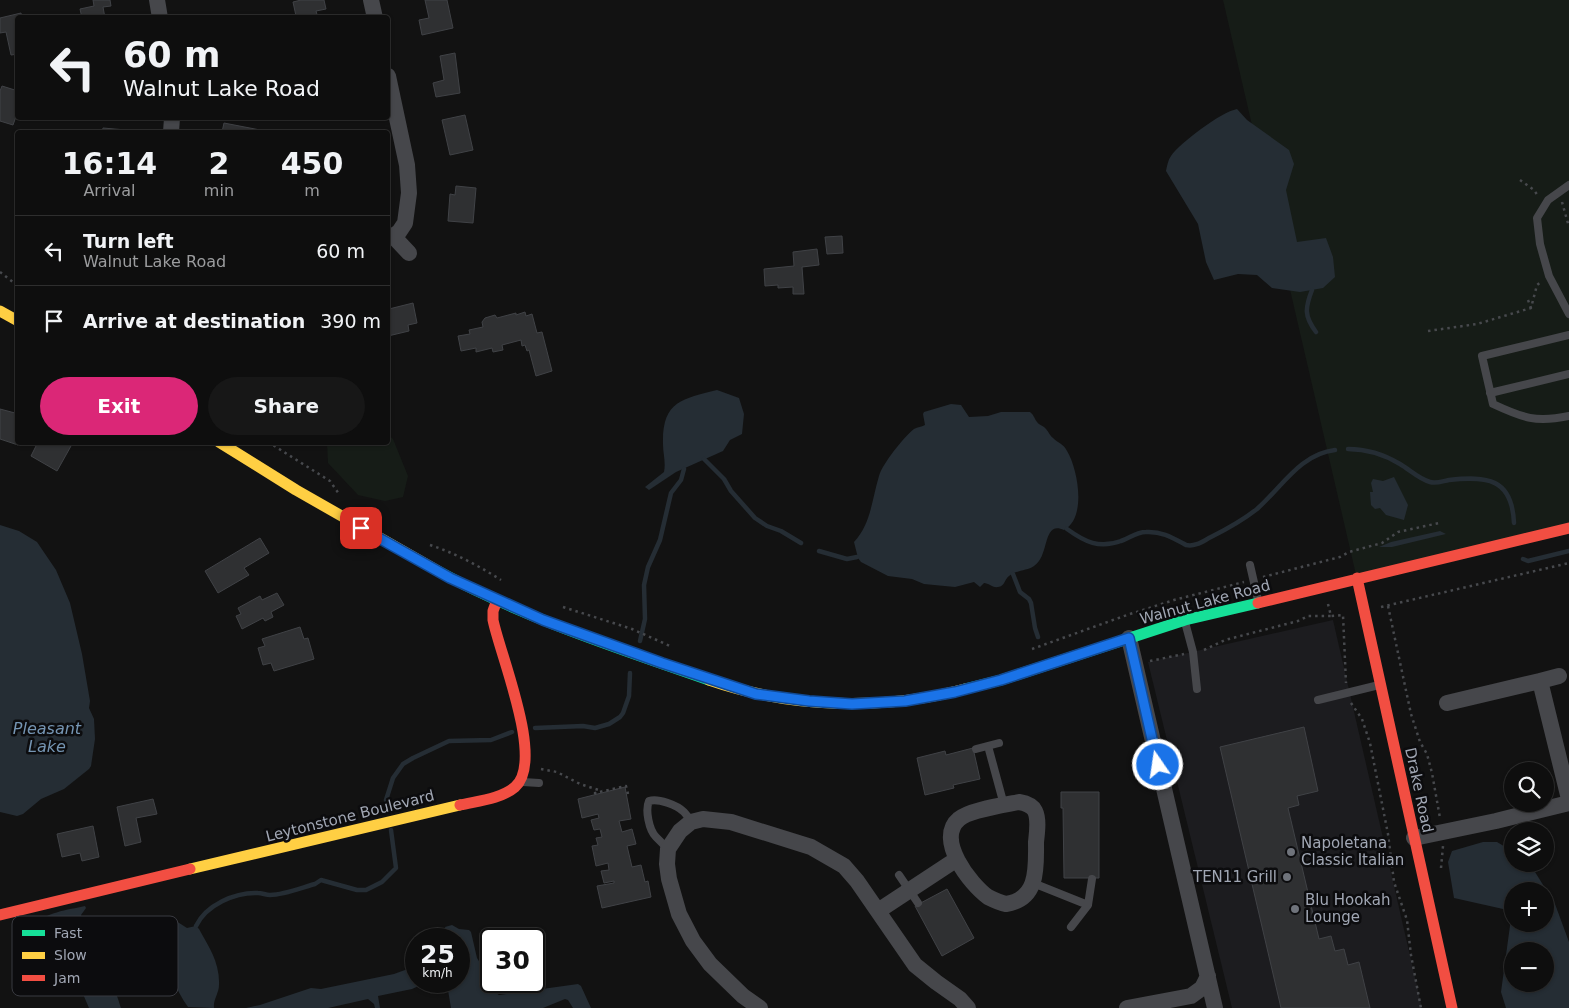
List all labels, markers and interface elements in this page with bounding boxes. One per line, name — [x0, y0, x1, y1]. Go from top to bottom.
icon: left — [40, 35, 105, 100]
text: 60 m — [123, 35, 220, 75]
text: Walnut Lake Road — [123, 76, 320, 101]
text: 16:14 — [62, 146, 157, 181]
text: 2 — [208, 146, 229, 181]
text: 450 — [281, 146, 343, 181]
text: Arrival — [83, 181, 135, 200]
text: min — [204, 181, 234, 200]
text: m — [304, 181, 320, 200]
text: Turn left — [83, 230, 174, 252]
icon: left — [40, 237, 68, 265]
text: 60 m — [316, 240, 365, 262]
text: Walnut Lake Road — [83, 252, 226, 271]
icon: arrive — [40, 307, 68, 335]
text: Arrive at destination — [83, 310, 305, 332]
text: 390 m — [320, 310, 381, 332]
button: Exit — [40, 377, 198, 435]
button: Share — [208, 377, 365, 435]
pin — [340, 507, 382, 549]
icon: arrive — [347, 514, 375, 542]
street label: Walnut Lake Road — [1138, 576, 1272, 628]
water label: Pleasant Lake — [13, 719, 82, 756]
position arrow — [1131, 738, 1183, 790]
street label: Drake Road — [1401, 746, 1437, 834]
map controls — [1504, 762, 1554, 992]
button: search — [1504, 762, 1554, 812]
street label: Leytonstone Boulevard — [264, 786, 436, 846]
button: layers — [1504, 822, 1554, 872]
place label: Napoletana Classic Italian — [1301, 834, 1404, 869]
marker: Napoletana Classic Italian — [1285, 846, 1297, 858]
place label: TEN11 Grill — [1192, 868, 1277, 886]
marker: TEN11 Grill — [1281, 871, 1293, 883]
button: + — [1504, 882, 1554, 932]
place label: Blu Hookah Lounge — [1305, 891, 1391, 926]
marker: Blu Hookah Lounge — [1289, 903, 1301, 915]
legend — [12, 916, 178, 996]
text: Fast — [54, 925, 83, 941]
speed limit sign: 30 — [480, 928, 545, 993]
text: 25 — [420, 940, 455, 969]
button: − — [1504, 942, 1554, 992]
text: Slow — [54, 947, 87, 963]
text: km/h — [422, 966, 453, 980]
text: Jam — [53, 970, 80, 986]

